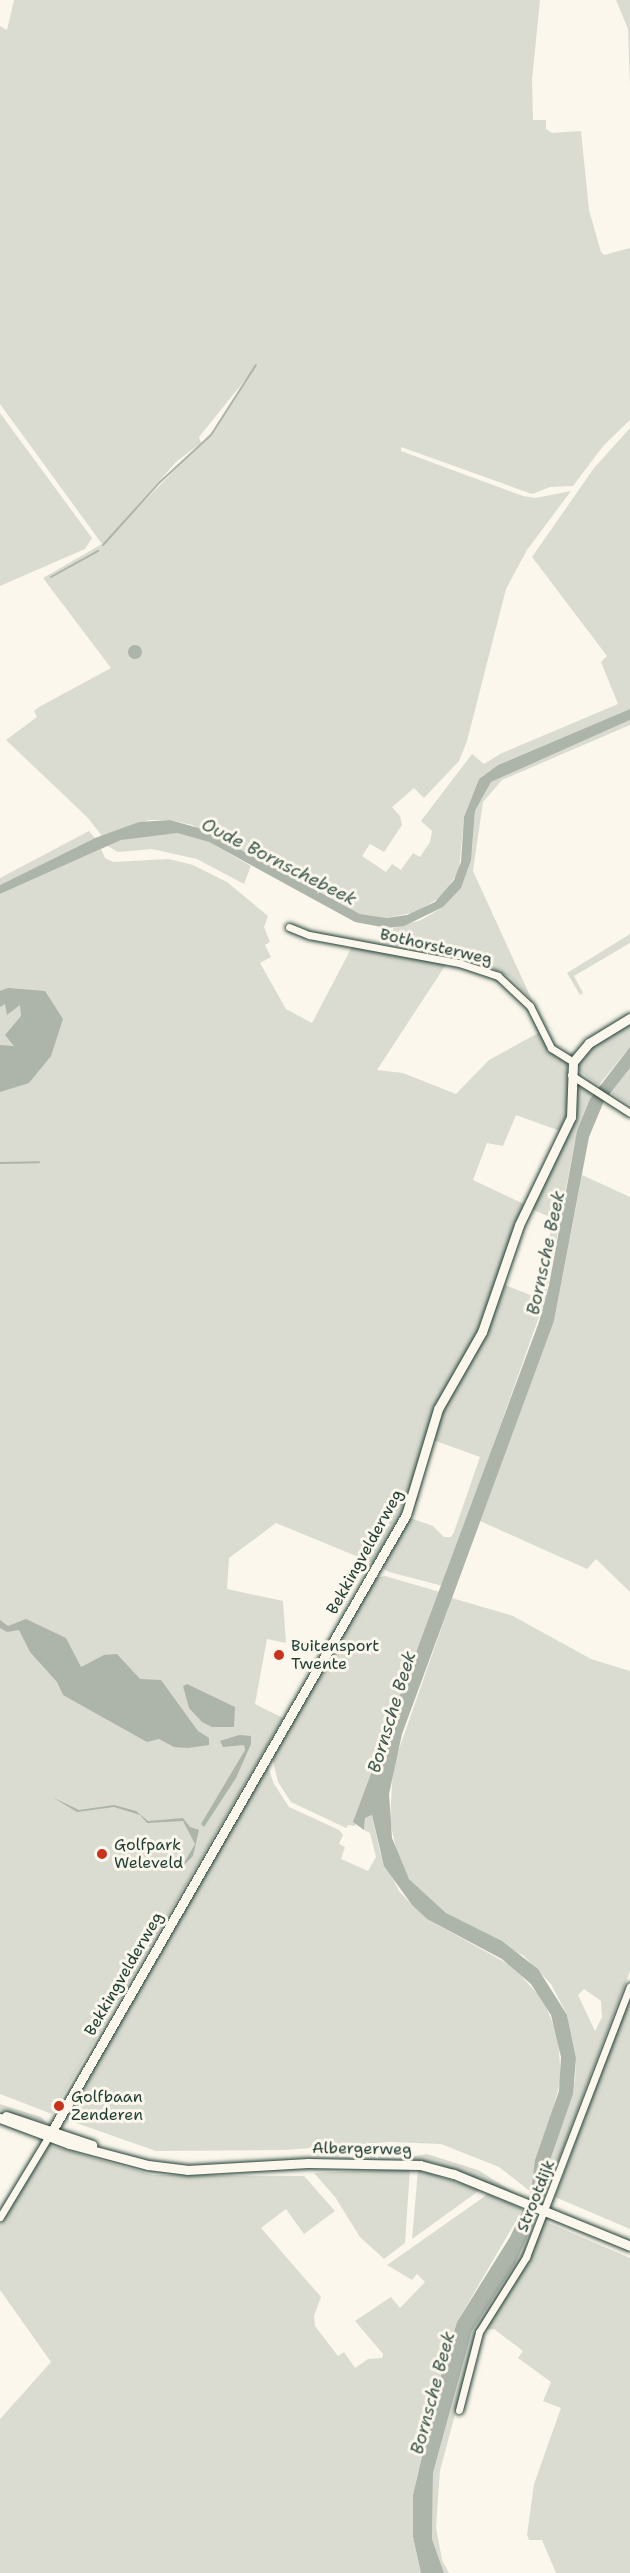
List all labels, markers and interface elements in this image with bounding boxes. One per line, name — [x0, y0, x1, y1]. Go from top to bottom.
water label: Oude Bornschebeek — [198, 814, 360, 910]
street label: Bothorsterweg — [378, 925, 494, 969]
water label: Bornsche Beek — [522, 1189, 570, 1317]
street label: Bekkingvelderweg — [323, 1486, 407, 1618]
place label: Buitensport Twente — [291, 1636, 379, 1674]
marker: Buitensport Twente — [272, 1648, 286, 1662]
water label: Bornsche Beek — [363, 1648, 421, 1776]
place label: Golfpark Weleveld — [114, 1835, 183, 1873]
marker: Golfpark Weleveld — [95, 1847, 109, 1861]
street label: Bekkingvelderweg — [81, 1909, 167, 2039]
place label: Golfbaan Zenderen — [71, 2087, 143, 2125]
marker: Golfbaan Zenderen — [52, 2099, 66, 2113]
street label: Albergerweg — [312, 2139, 412, 2159]
street label: Strootdijk — [513, 2157, 559, 2235]
water label: Bornsche Beek — [406, 2329, 460, 2457]

